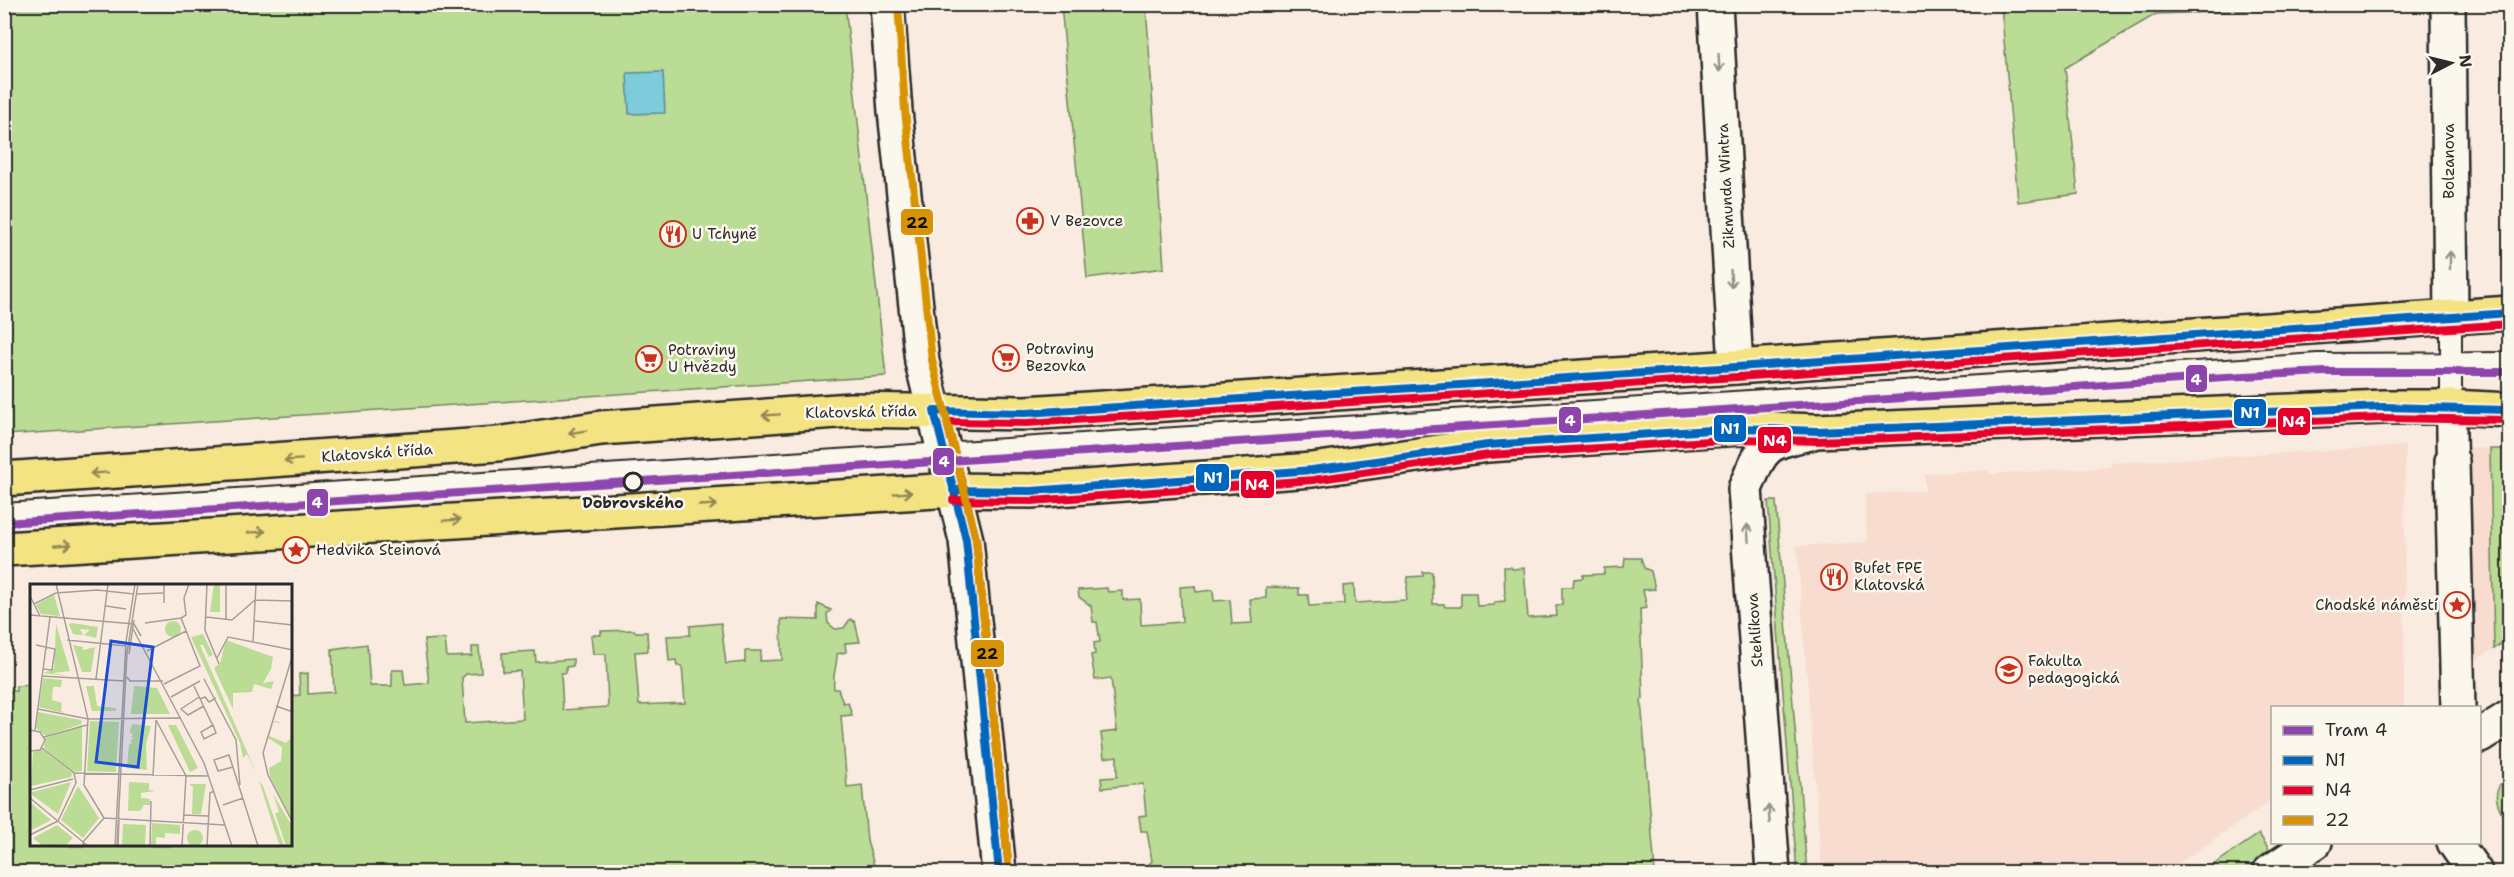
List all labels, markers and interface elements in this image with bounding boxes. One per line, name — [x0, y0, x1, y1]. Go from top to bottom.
north arrow — [2421, 33, 2481, 93]
one-way arrow — [1713, 52, 1724, 72]
text: N — [2454, 54, 2477, 69]
street label: Zikmunda Wintra — [1713, 122, 1739, 249]
street label: Bolzanova — [2439, 123, 2459, 199]
pharmacy icon: V Bezovce — [1015, 206, 1045, 236]
line badge: 22 — [900, 208, 934, 236]
place label: V Bezovce — [1050, 211, 1123, 231]
text: 22 — [906, 212, 928, 233]
restaurant icon: U Tchyně — [658, 219, 688, 249]
place label: U Tchyně — [692, 224, 757, 244]
one-way arrow — [2444, 250, 2456, 270]
one-way arrow — [1726, 268, 1737, 288]
place label: Potraviny Bezovka — [1026, 339, 1094, 376]
place label: Potraviny U Hvězdy — [668, 340, 737, 377]
supermarket icon: Potraviny Bezovka — [991, 343, 1021, 373]
supermarket icon: Potraviny U Hvězdy — [634, 344, 664, 374]
line badge: 4 — [2185, 364, 2208, 393]
text: 4 — [2190, 369, 2202, 390]
line badge: N1 — [2233, 398, 2267, 427]
street label: Klatovská třída — [805, 401, 918, 423]
text: N1 — [2240, 402, 2260, 423]
line badge: 4 — [1558, 406, 1582, 434]
line badge: N4 — [2277, 407, 2311, 436]
one-way arrow — [762, 410, 782, 421]
text: 4 — [1564, 410, 1576, 431]
text: N4 — [2282, 411, 2306, 432]
line badge: N1 — [1713, 414, 1747, 443]
text: N1 — [1720, 418, 1740, 439]
one-way arrow — [568, 426, 588, 437]
line badge: N4 — [1757, 426, 1792, 454]
text: N4 — [1763, 430, 1787, 451]
street label: Klatovská třída — [321, 439, 434, 467]
line badge: 4 — [932, 447, 955, 476]
text: 4 — [938, 451, 950, 472]
one-way arrow — [284, 454, 304, 465]
line badge: N1 — [1195, 463, 1230, 492]
text: N1 — [1203, 467, 1223, 488]
one-way arrow — [89, 468, 109, 479]
line badge: N4 — [1240, 470, 1275, 499]
marker: Dobrovského — [623, 472, 643, 492]
text: N4 — [1245, 474, 1269, 495]
one-way arrow — [893, 487, 913, 498]
line badge: 4 — [306, 488, 329, 517]
text: 4 — [311, 492, 323, 513]
place label: Dobrovského — [582, 493, 684, 513]
one-way arrow — [698, 499, 718, 510]
one-way arrow — [442, 514, 462, 525]
one-way arrow — [1742, 524, 1753, 544]
one-way arrow — [247, 526, 267, 537]
place icon: Hedvika Steinová — [281, 535, 311, 565]
one-way arrow — [52, 539, 72, 550]
place label: Hedvika Steinová — [316, 540, 442, 560]
place label: Bufet FPE Klatovská — [1854, 558, 1925, 595]
restaurant icon: Bufet FPE Klatovská — [1819, 562, 1849, 592]
inset map — [30, 584, 292, 847]
place icon: Chodské náměstí — [2442, 590, 2472, 620]
street label: Stehlíkova — [1742, 592, 1768, 668]
place label: Chodské náměstí — [2315, 595, 2439, 615]
line badge: 22 — [970, 639, 1005, 668]
text: 22 — [976, 643, 998, 664]
place label: Fakulta pedagogická — [2028, 651, 2120, 688]
school or university icon: Fakulta pedagogická — [1994, 655, 2024, 685]
legend — [2271, 706, 2481, 844]
text: Tram 4 — [2325, 718, 2387, 742]
text: N1 — [2325, 748, 2346, 772]
text: N4 — [2325, 778, 2351, 802]
one-way arrow — [1763, 805, 1774, 825]
text: 22 — [2325, 808, 2349, 832]

